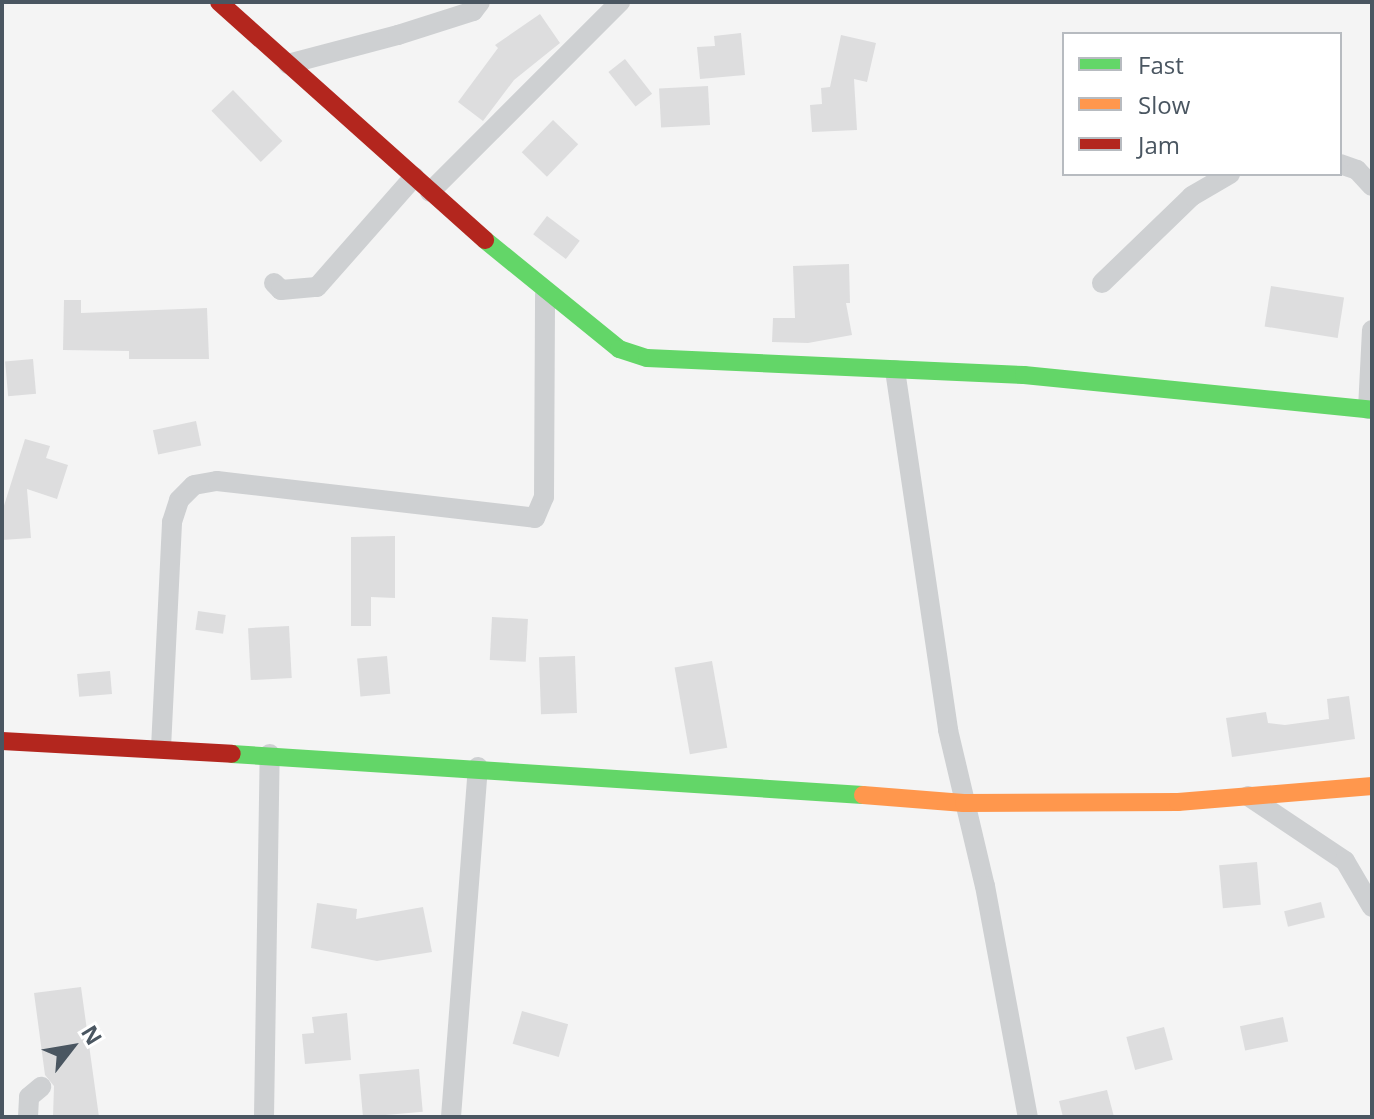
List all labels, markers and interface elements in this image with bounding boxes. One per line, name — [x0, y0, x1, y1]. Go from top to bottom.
legend — [1062, 32, 1342, 176]
text: Fast — [1138, 48, 1184, 81]
text: Slow — [1138, 88, 1190, 121]
text: Jam — [1138, 128, 1180, 161]
north arrow — [32, 1007, 112, 1087]
text: N — [75, 1019, 110, 1050]

